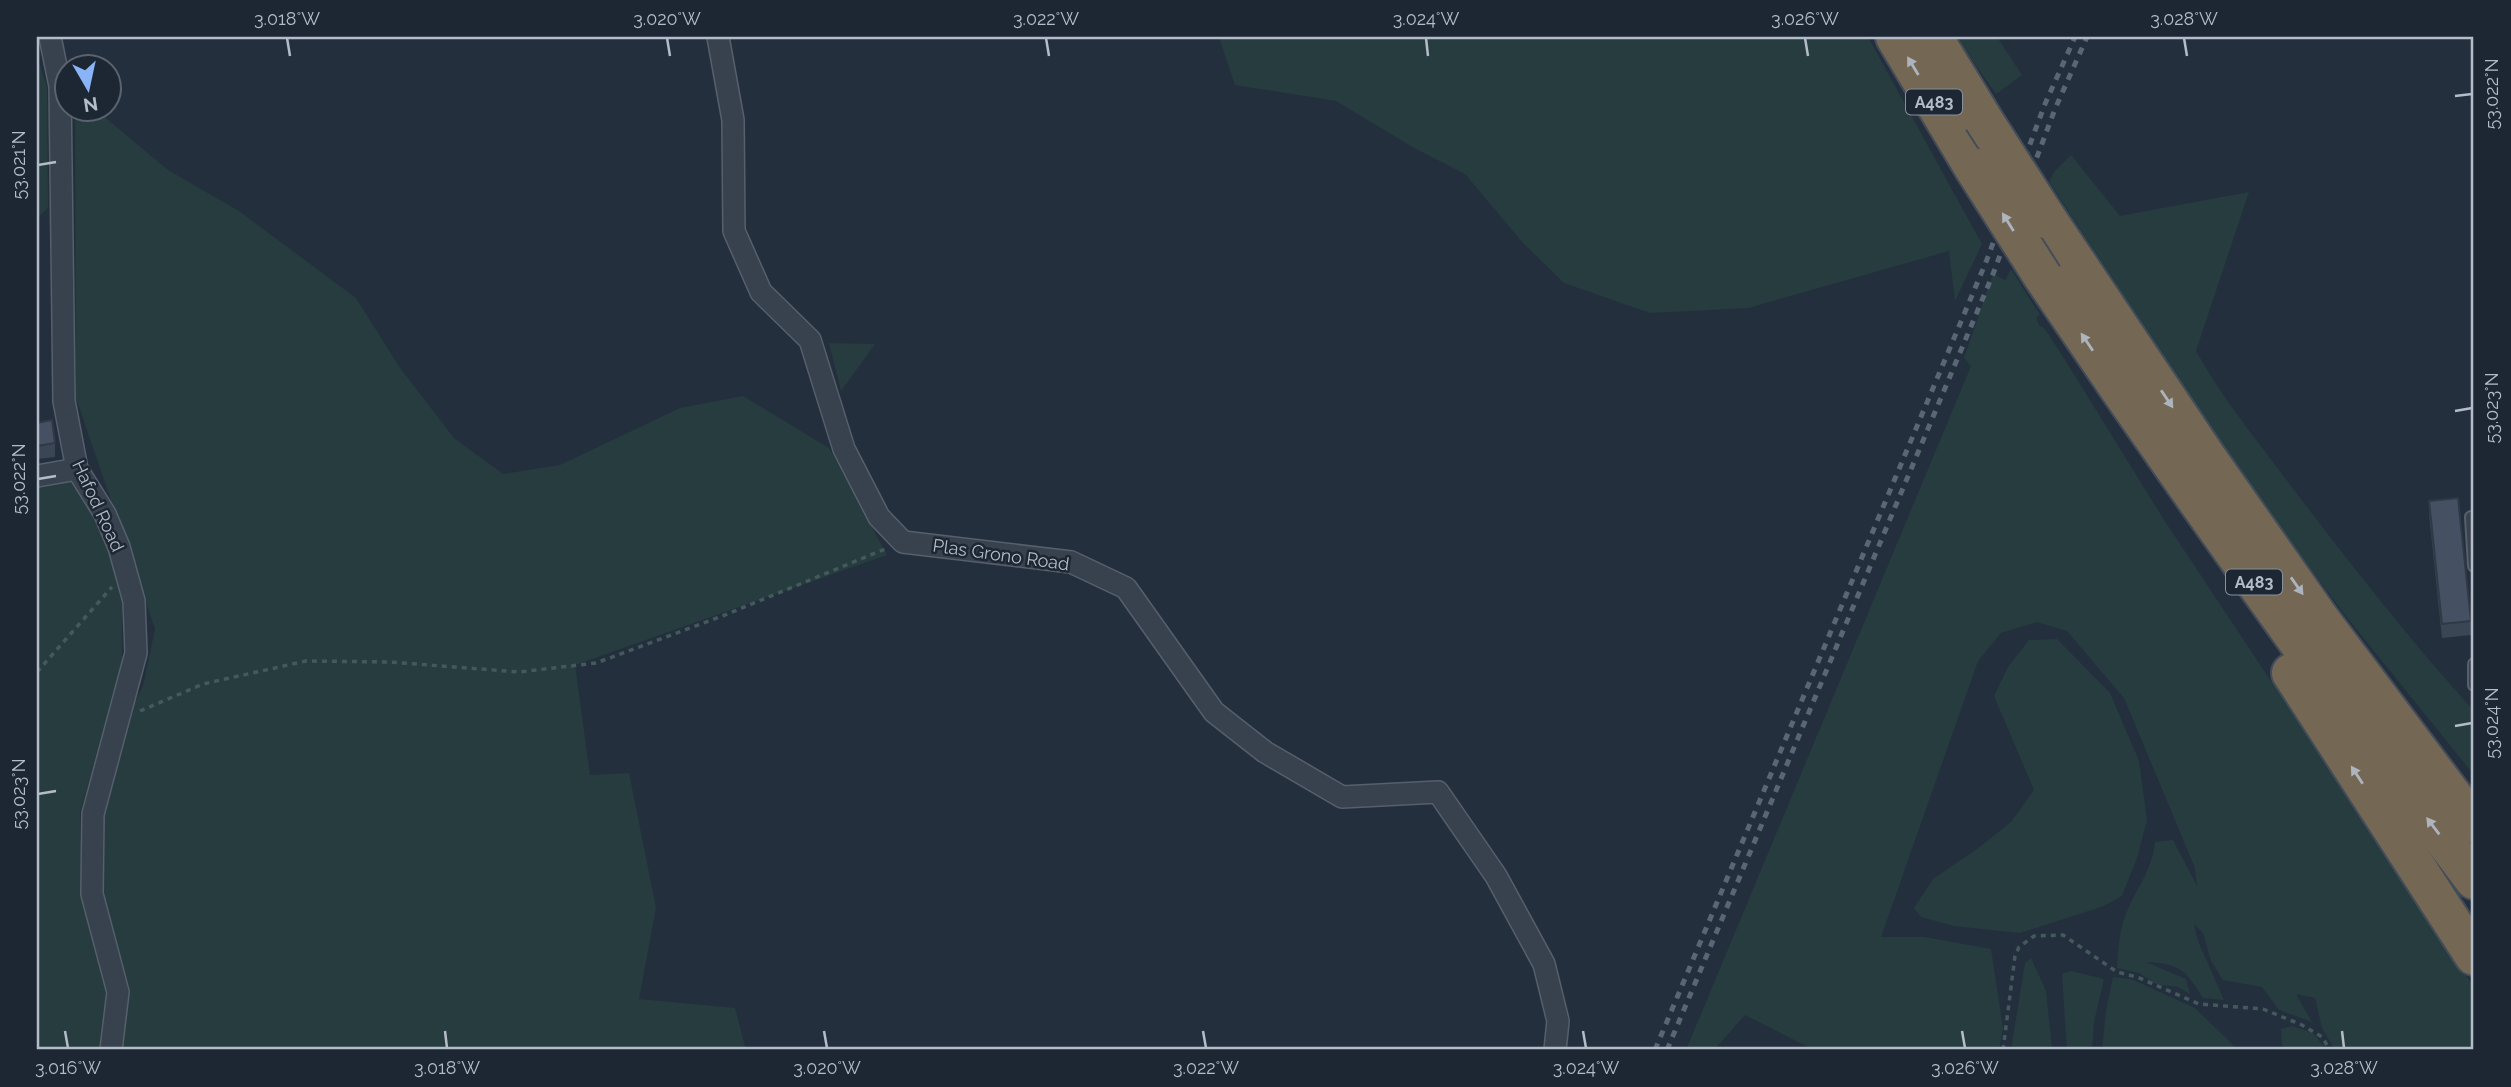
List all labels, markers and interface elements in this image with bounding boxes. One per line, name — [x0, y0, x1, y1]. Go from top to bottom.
text: 3.018°W — [254, 8, 320, 29]
text: 3.020°W — [633, 8, 701, 29]
text: 3.022°W — [1013, 8, 1079, 29]
text: 3.024°W — [1393, 8, 1459, 29]
text: 3.026°W — [1771, 8, 1839, 29]
text: 3.028°W — [2150, 8, 2218, 29]
north arrow — [52, 52, 122, 122]
one-way arrow — [1906, 57, 1919, 76]
text: 53.022°N — [2481, 58, 2502, 130]
road number: A483 — [1906, 90, 1962, 114]
text: N — [82, 93, 100, 117]
text: 53.021°N — [8, 130, 29, 200]
one-way arrow — [2001, 213, 2015, 231]
one-way arrow — [2080, 333, 2094, 351]
text: 53.023°N — [2481, 372, 2502, 444]
one-way arrow — [2161, 389, 2174, 409]
text: 53.022°N — [8, 443, 29, 515]
street label: Hafod Road — [68, 457, 129, 555]
street label: Plas Grono Road — [931, 535, 1071, 574]
road number: A483 — [2226, 569, 2282, 594]
one-way arrow — [2290, 577, 2304, 595]
text: 53.024°N — [2481, 687, 2502, 759]
text: 53.023°N — [8, 758, 29, 830]
one-way arrow — [2350, 766, 2364, 784]
one-way arrow — [2427, 817, 2441, 835]
text: 3.016°W — [35, 1057, 101, 1078]
text: 3.018°W — [414, 1057, 480, 1078]
text: 3.020°W — [793, 1057, 861, 1078]
text: 3.022°W — [1173, 1057, 1239, 1078]
text: 3.024°W — [1553, 1057, 1619, 1078]
text: 3.026°W — [1931, 1057, 1999, 1078]
text: 3.028°W — [2310, 1057, 2378, 1078]

